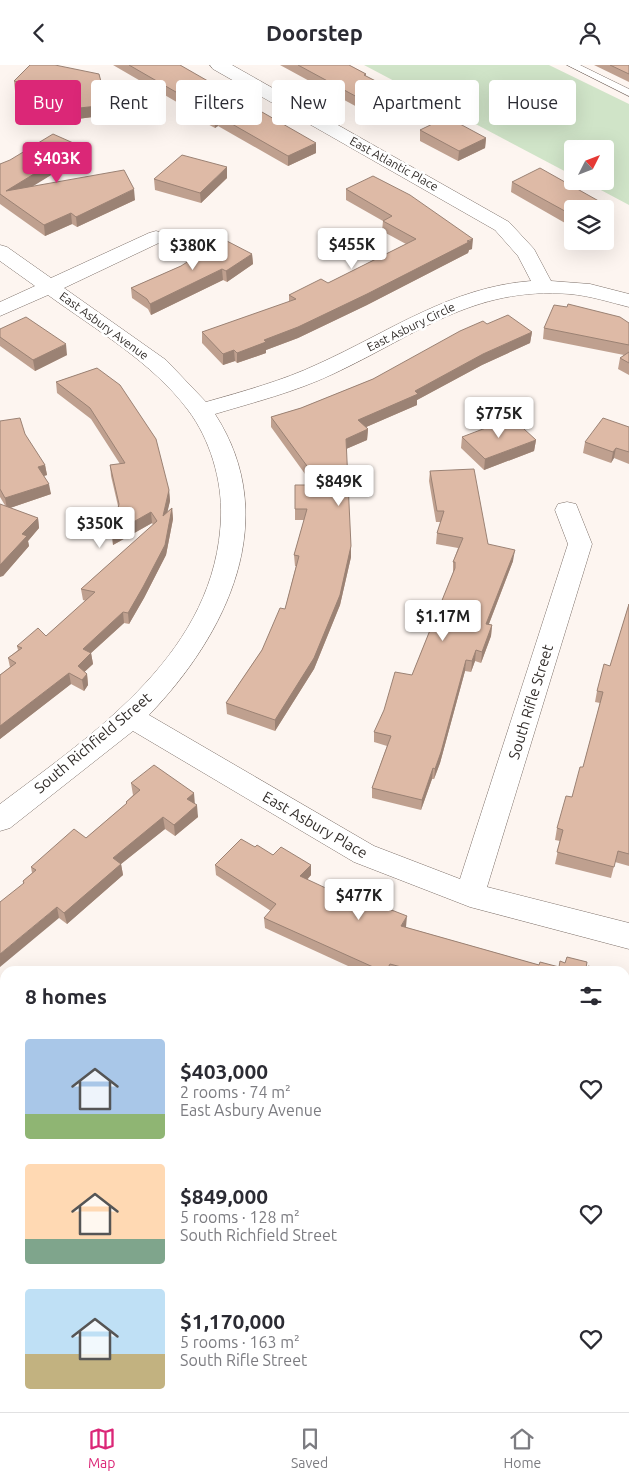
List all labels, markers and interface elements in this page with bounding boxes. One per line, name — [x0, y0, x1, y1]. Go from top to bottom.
icon: back — [25, 19, 53, 47]
icon: person — [576, 19, 604, 47]
text: Doorstep — [266, 20, 363, 45]
chip: Buy — [15, 80, 81, 125]
chip: Rent — [91, 80, 166, 125]
chip: Filters — [176, 80, 262, 125]
chip: New — [272, 80, 345, 125]
chip: Apartment — [355, 80, 479, 125]
chip: House — [489, 80, 576, 125]
street label: East Atlantic Place — [348, 134, 441, 193]
north arrow — [564, 140, 614, 190]
map controls — [564, 140, 614, 250]
pin: $403K — [22, 141, 92, 184]
text: $403K — [34, 149, 80, 167]
button: layers — [564, 200, 614, 250]
pin: $455K — [317, 227, 387, 270]
pin: $380K — [158, 229, 228, 271]
text: $455K — [329, 235, 375, 253]
text: $380K — [170, 236, 216, 254]
street label: East Asbury Avenue — [57, 289, 151, 362]
street label: East Asbury Circle — [365, 300, 457, 353]
pin: $775K — [464, 397, 534, 439]
text: $775K — [476, 404, 522, 422]
pin: $849K — [304, 465, 374, 507]
text: $849K — [316, 472, 362, 490]
pin: $350K — [65, 507, 135, 549]
text: $350K — [77, 514, 123, 532]
pin: $1.17M — [402, 599, 484, 642]
text: $1.17M — [416, 607, 470, 625]
street label: South Rifle Street — [505, 642, 556, 761]
street label: South Richfield Street — [31, 689, 155, 796]
street label: East Asbury Place — [260, 788, 371, 861]
pin: $477K — [324, 879, 394, 921]
text: $477K — [336, 886, 382, 904]
icon: filters — [577, 982, 605, 1010]
text: 8 homes — [25, 984, 107, 1008]
icon: home — [65, 1059, 125, 1119]
text: $403,000 — [180, 1059, 268, 1083]
icon: heart — [577, 1075, 605, 1103]
text: 2 rooms · 74 m² — [180, 1083, 291, 1101]
text: East Asbury Avenue — [180, 1101, 322, 1119]
icon: home — [65, 1184, 125, 1244]
text: $849,000 — [180, 1184, 268, 1208]
icon: heart — [577, 1200, 605, 1228]
text: 5 rooms · 128 m² — [180, 1208, 300, 1226]
text: South Richfield Street — [180, 1226, 337, 1244]
icon: home — [65, 1309, 125, 1369]
text: $1,170,000 — [180, 1309, 285, 1333]
icon: heart — [577, 1325, 605, 1353]
text: 5 rooms · 163 m² — [180, 1333, 300, 1351]
text: South Rifle Street — [180, 1351, 307, 1369]
tab: Map — [88, 1425, 116, 1471]
tab: Saved — [291, 1425, 328, 1471]
tab: Home — [504, 1425, 541, 1471]

